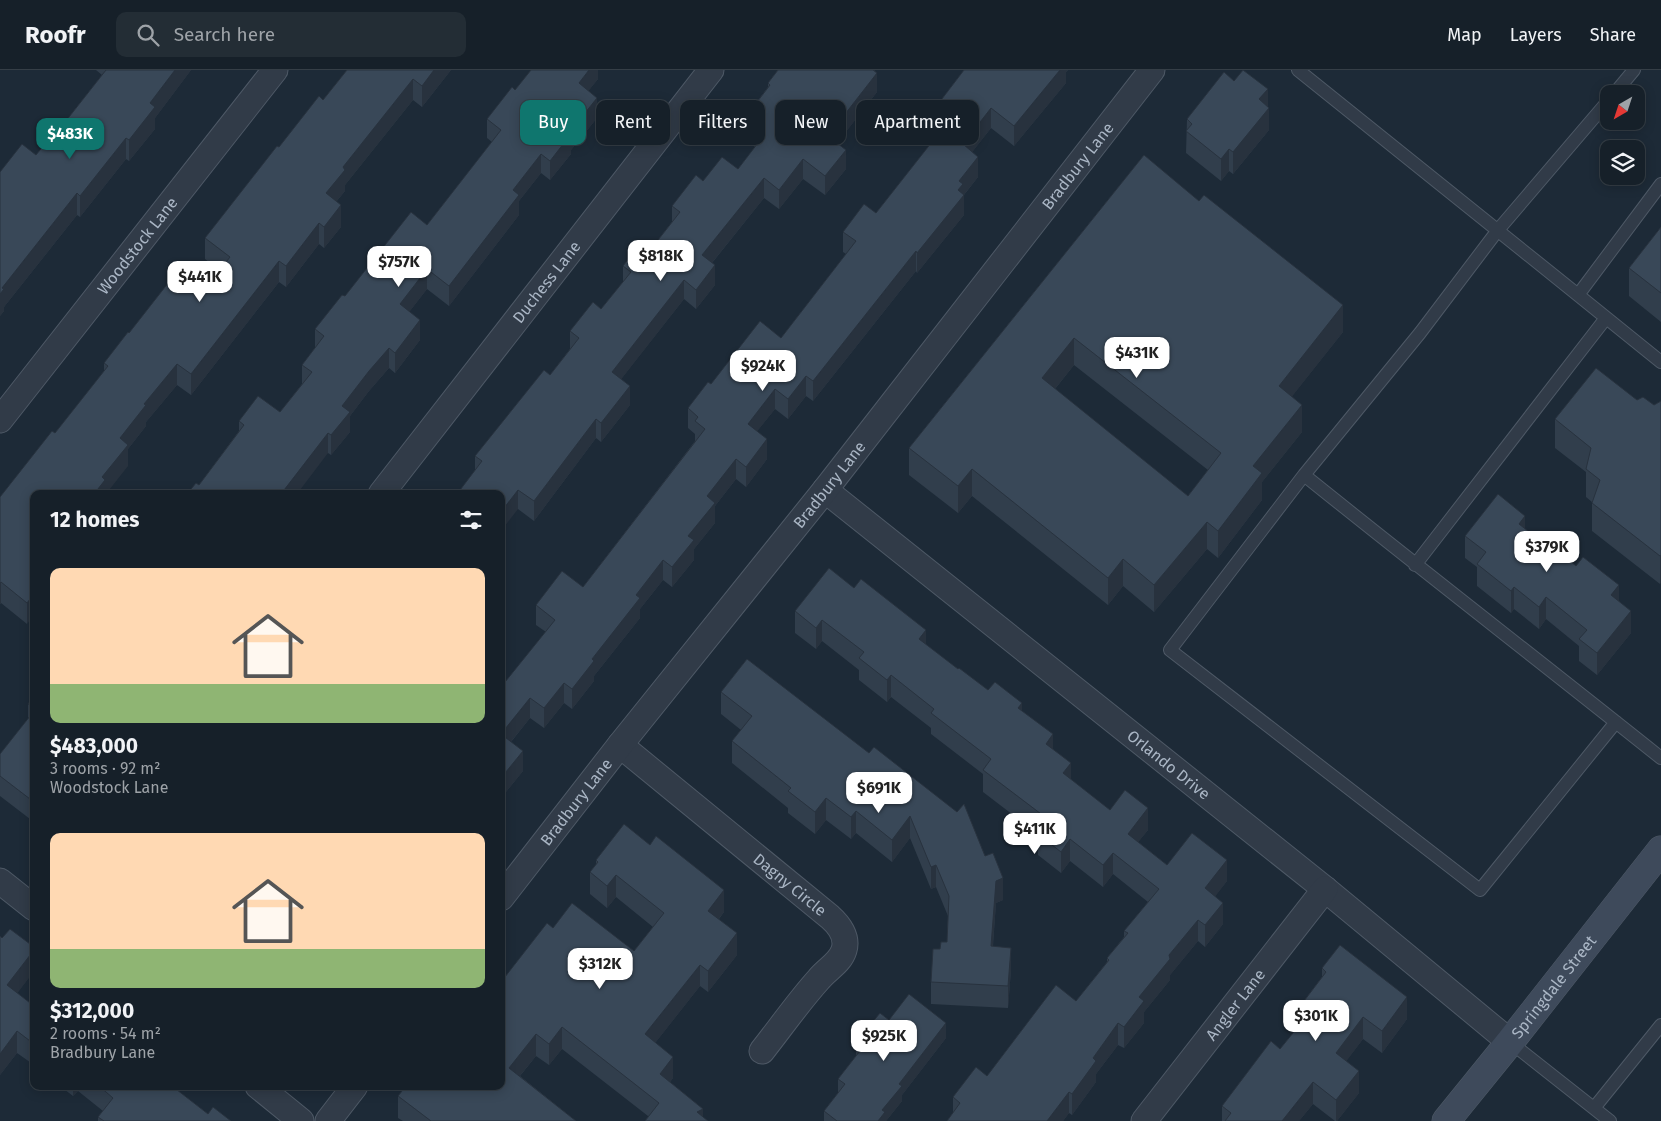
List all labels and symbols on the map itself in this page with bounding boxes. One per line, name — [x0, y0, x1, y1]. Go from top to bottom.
north arrow — [1600, 85, 1645, 130]
pin: $483K — [35, 118, 105, 160]
street label: Bradbury Lane — [1038, 119, 1118, 213]
street label: Woodstock Lane — [93, 193, 182, 298]
street label: Duchess Lane — [509, 237, 585, 327]
pin: $818K — [626, 240, 696, 282]
pin: $757K — [364, 246, 434, 288]
pin: $441K — [165, 260, 235, 303]
pin: $431K — [1102, 336, 1172, 379]
pin: $924K — [728, 350, 798, 392]
street label: Bradbury Lane — [789, 437, 870, 532]
pin: $379K — [1512, 530, 1582, 573]
street label: Orlando Drive — [1123, 726, 1214, 804]
street label: Bradbury Lane — [536, 755, 616, 849]
pin: $691K — [844, 772, 914, 814]
pin: $411K — [1000, 812, 1070, 855]
street label: Dagny Circle — [750, 849, 830, 920]
street label: Springdale Street — [1508, 932, 1600, 1042]
pin: $312K — [565, 948, 635, 990]
street label: Angler Lane — [1202, 965, 1269, 1044]
pin: $301K — [1281, 1000, 1351, 1042]
pin: $925K — [849, 1020, 919, 1062]

